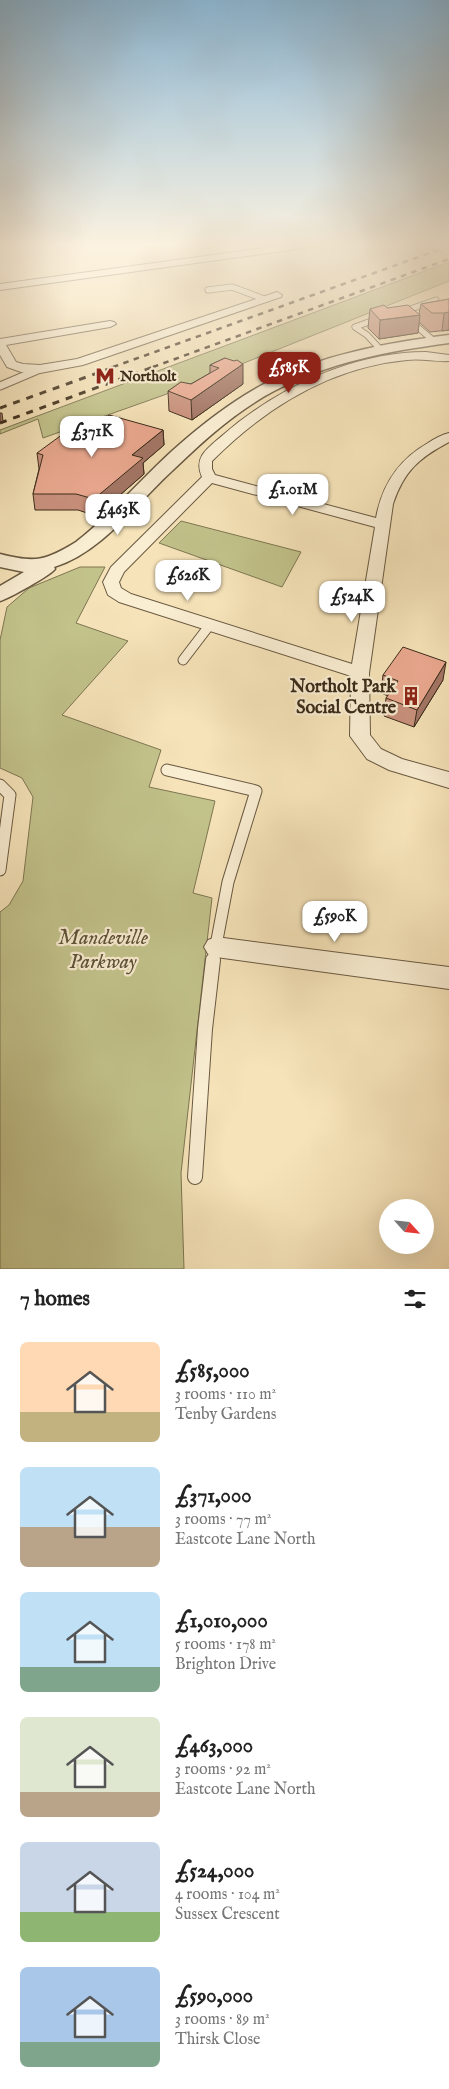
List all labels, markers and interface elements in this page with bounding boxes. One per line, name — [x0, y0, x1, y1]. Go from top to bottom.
pin: £585K — [254, 352, 324, 394]
text: £585K — [269, 358, 309, 378]
metro station icon: Northolt — [94, 365, 116, 387]
place label: Northolt — [119, 367, 177, 386]
pin: £371K — [57, 416, 127, 458]
text: £371K — [71, 422, 113, 442]
pin: £1.01M — [252, 474, 334, 516]
text: £1.01M — [268, 480, 318, 500]
pin: £463K — [83, 494, 153, 536]
text: £463K — [96, 500, 140, 520]
pin: £626K — [153, 560, 223, 602]
text: £626K — [166, 566, 210, 586]
pin: £524K — [317, 580, 387, 623]
text: £524K — [330, 587, 374, 607]
place label: Northolt Park Social Centre — [289, 676, 397, 720]
building icon: Northolt Park Social Centre — [400, 685, 422, 707]
pin: £590K — [300, 900, 370, 943]
text: £590K — [313, 907, 357, 927]
park label: Mandeville Parkway — [58, 925, 148, 976]
north arrow — [379, 1199, 434, 1254]
map controls — [379, 1199, 434, 1254]
icon: filters — [401, 1285, 429, 1313]
text: 7 homes — [20, 1286, 90, 1313]
text: £585,000 — [175, 1358, 250, 1385]
icon: home — [60, 1362, 120, 1422]
text: 3 rooms · 110 m² — [175, 1385, 276, 1405]
text: Tenby Gardens — [175, 1405, 276, 1425]
text: £371,000 — [175, 1483, 252, 1510]
icon: home — [60, 1487, 120, 1547]
text: 3 rooms · 77 m² — [175, 1510, 271, 1530]
text: Eastcote Lane North — [175, 1530, 315, 1550]
text: £1,010,000 — [175, 1608, 268, 1635]
icon: home — [60, 1612, 120, 1672]
text: 5 rooms · 178 m² — [175, 1635, 276, 1655]
text: Brighton Drive — [175, 1655, 276, 1675]
text: £463,000 — [175, 1733, 253, 1760]
icon: home — [60, 1737, 120, 1797]
text: 3 rooms · 92 m² — [175, 1760, 271, 1780]
text: Eastcote Lane North — [175, 1780, 315, 1800]
text: £524,000 — [175, 1858, 254, 1885]
icon: home — [60, 1862, 120, 1922]
text: 4 rooms · 104 m² — [175, 1885, 280, 1905]
text: Sussex Crescent — [175, 1905, 280, 1925]
text: £590,000 — [175, 1983, 253, 2010]
icon: home — [60, 1987, 120, 2047]
text: 3 rooms · 89 m² — [175, 2010, 270, 2030]
text: Thirsk Close — [175, 2030, 260, 2050]

